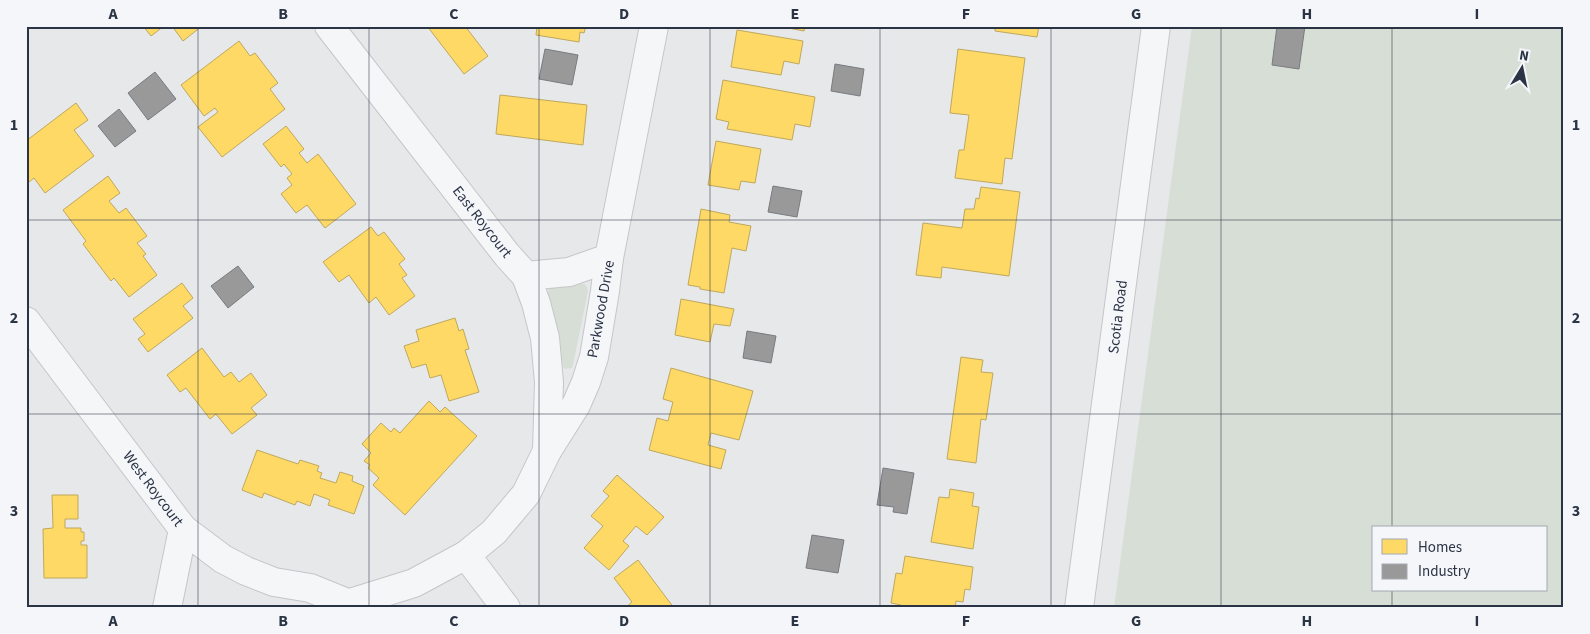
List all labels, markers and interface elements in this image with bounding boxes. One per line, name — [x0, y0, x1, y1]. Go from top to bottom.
text: A — [107, 3, 118, 25]
text: B — [278, 3, 288, 25]
text: C — [449, 3, 459, 25]
text: D — [619, 3, 629, 25]
text: E — [791, 3, 799, 25]
text: F — [962, 3, 970, 25]
text: G — [1131, 3, 1141, 25]
text: H — [1302, 3, 1312, 25]
text: I — [1475, 3, 1479, 25]
north arrow — [1498, 42, 1548, 92]
text: N — [1518, 46, 1530, 67]
text: 1 — [10, 114, 18, 136]
text: 1 — [1572, 114, 1580, 136]
street label: East Roycourt — [447, 182, 517, 262]
street label: Parkwood Drive — [582, 258, 620, 360]
street label: Scotia Road — [1103, 279, 1133, 355]
text: 2 — [10, 307, 18, 329]
text: 2 — [1572, 307, 1580, 329]
street label: West Roycourt — [118, 447, 188, 531]
text: 3 — [10, 500, 18, 522]
text: 3 — [1572, 500, 1580, 522]
legend — [1372, 526, 1548, 592]
text: Homes — [1418, 537, 1462, 558]
text: Industry — [1418, 561, 1470, 582]
text: A — [107, 610, 118, 632]
text: B — [278, 610, 288, 632]
text: C — [449, 610, 459, 632]
text: D — [619, 610, 629, 632]
text: E — [791, 610, 799, 632]
text: F — [962, 610, 970, 632]
text: G — [1131, 610, 1141, 632]
text: H — [1302, 610, 1312, 632]
text: I — [1475, 610, 1479, 632]

